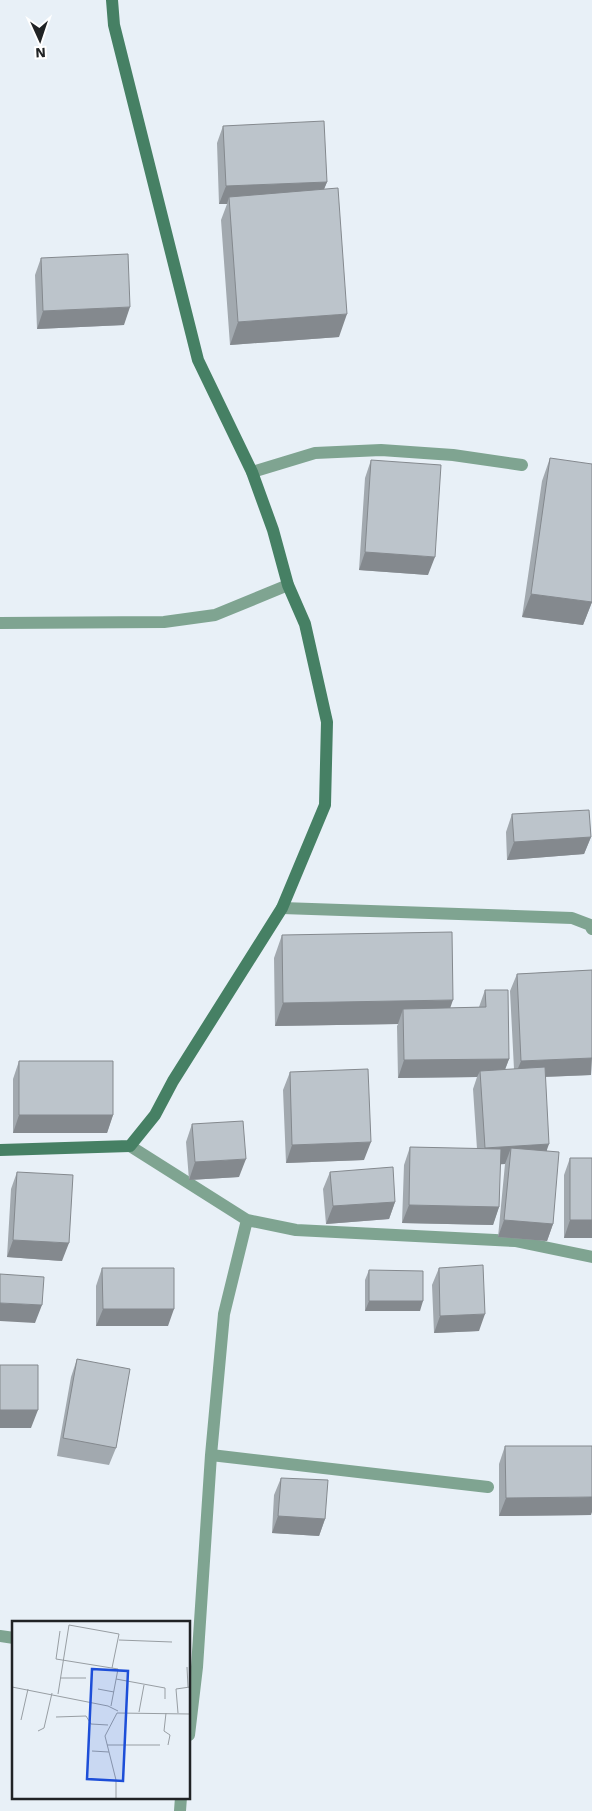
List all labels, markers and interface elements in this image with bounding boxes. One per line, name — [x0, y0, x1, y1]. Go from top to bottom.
north arrow — [15, 15, 65, 65]
text: N — [35, 45, 46, 61]
inset map — [12, 1621, 190, 1798]

